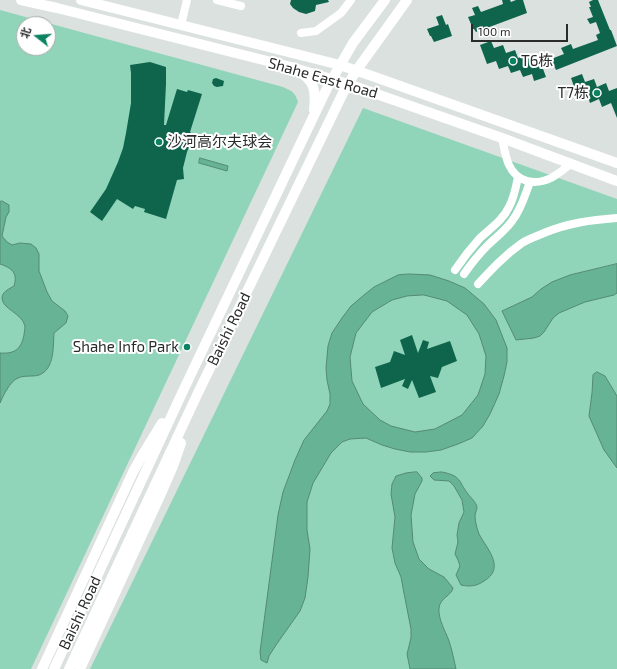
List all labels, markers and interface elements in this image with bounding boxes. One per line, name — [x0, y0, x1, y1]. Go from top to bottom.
north arrow — [16, 16, 56, 56]
scale bar — [473, 16, 570, 42]
text: 100 m — [478, 24, 510, 38]
text: 北 — [17, 25, 33, 40]
place label: T6栋 — [521, 52, 553, 70]
street label: Shahe East Road — [266, 54, 380, 102]
marker: T6栋 — [508, 56, 518, 66]
place label: T7栋 — [558, 84, 589, 102]
marker: T7栋 — [592, 88, 602, 98]
place label: 沙河高尔夫球会 — [167, 133, 272, 151]
marker: 沙河高尔夫球会 — [154, 137, 164, 147]
street label: Baishi Road — [204, 289, 254, 369]
place label: Shahe Info Park — [73, 338, 179, 356]
marker: Shahe Info Park — [182, 342, 192, 352]
street label: Baishi Road — [55, 573, 105, 653]

